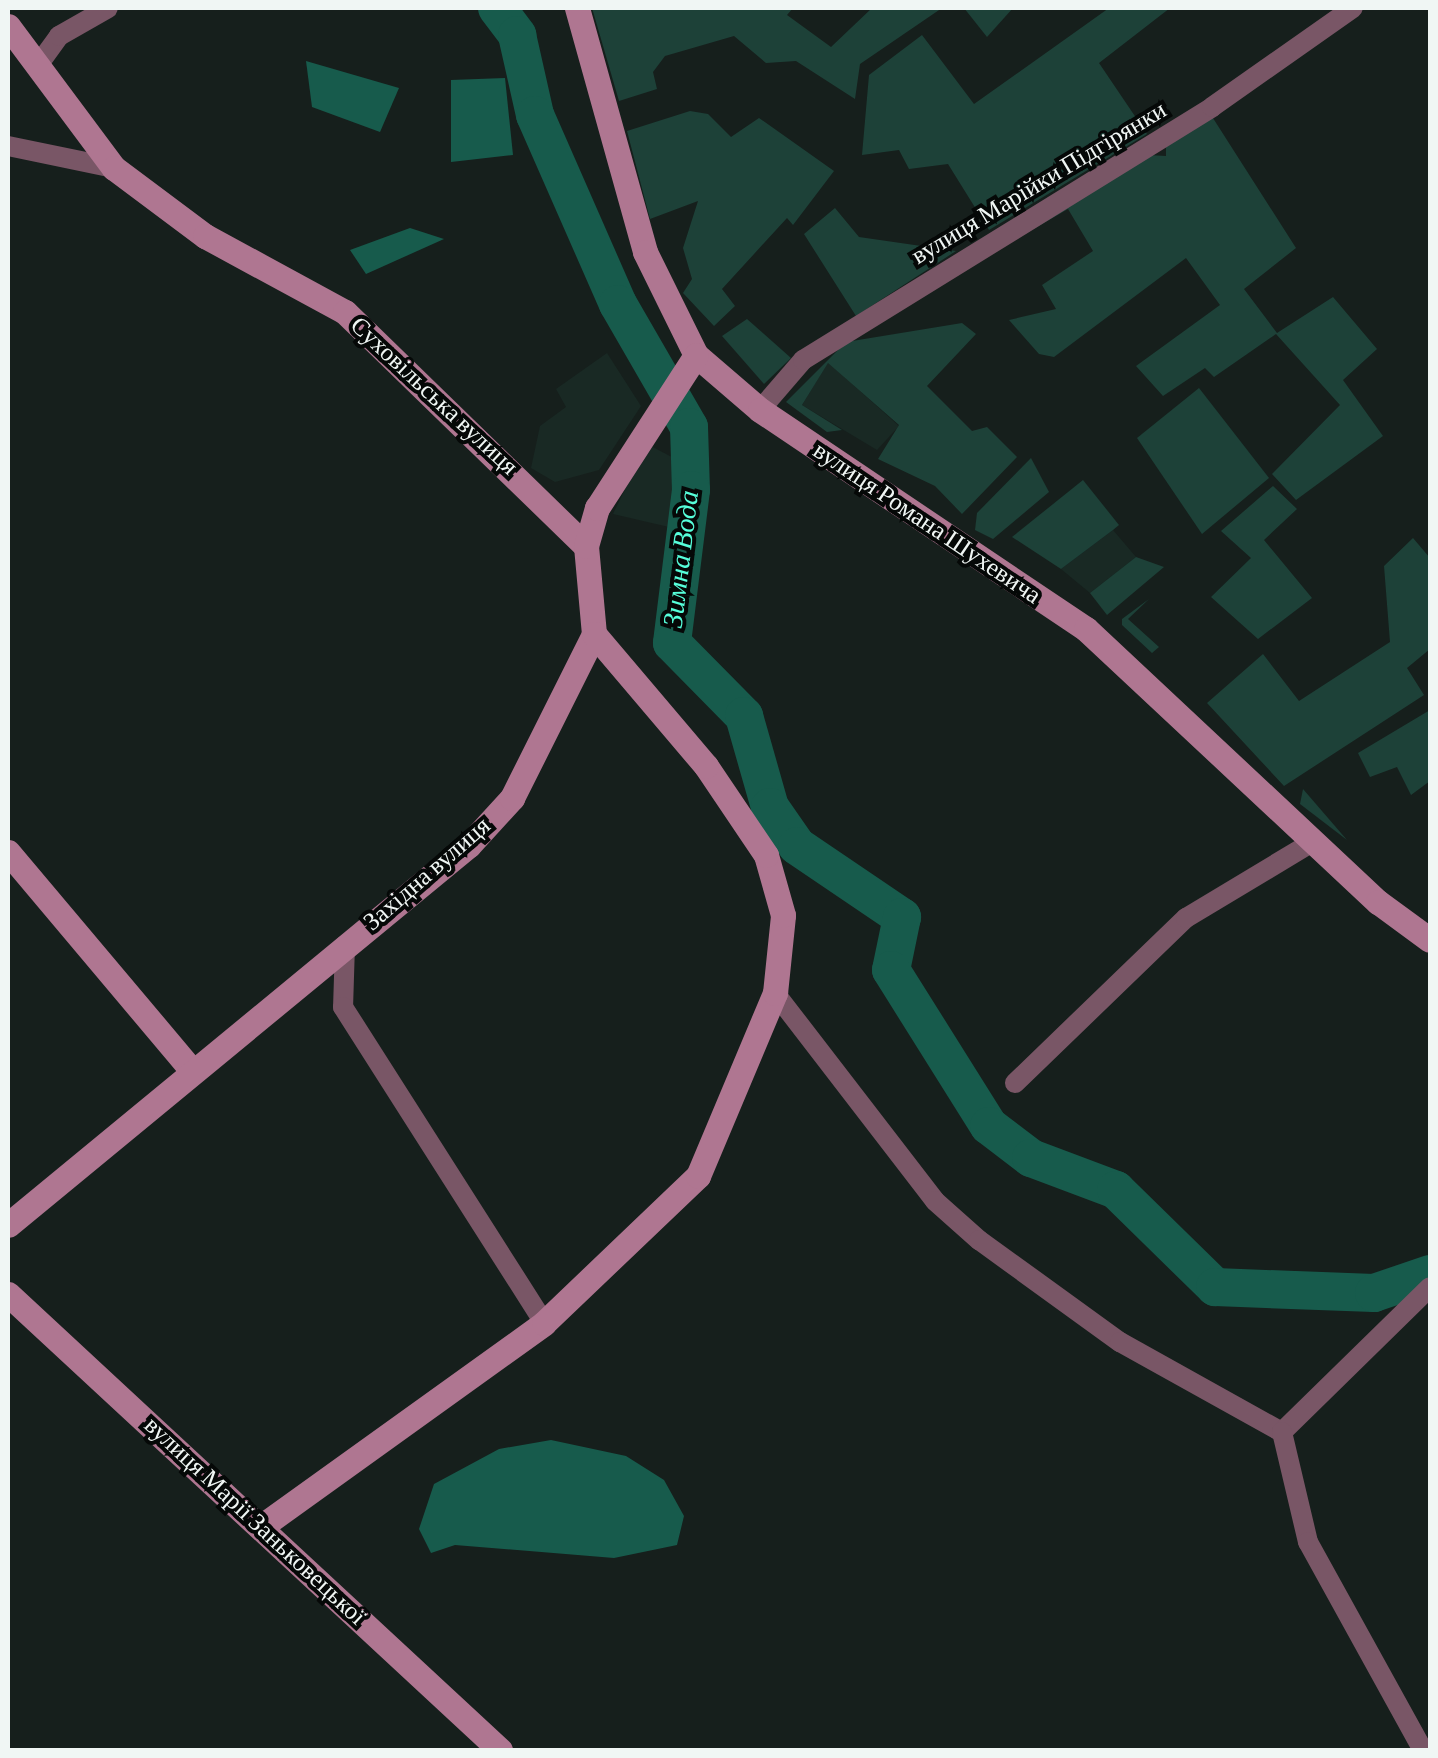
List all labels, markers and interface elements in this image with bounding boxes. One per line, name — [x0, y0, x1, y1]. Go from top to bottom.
street label: вулиця Марійки Підгірянки — [906, 95, 1172, 271]
street label: Суховільська вулиця — [344, 311, 524, 481]
street label: вулиця Романа Шухевича — [807, 435, 1047, 611]
water label: Зимна Вода — [656, 489, 706, 629]
street label: Західна вулиця — [358, 811, 496, 937]
street label: вулиця Марії Заньковецької — [138, 1411, 372, 1631]

